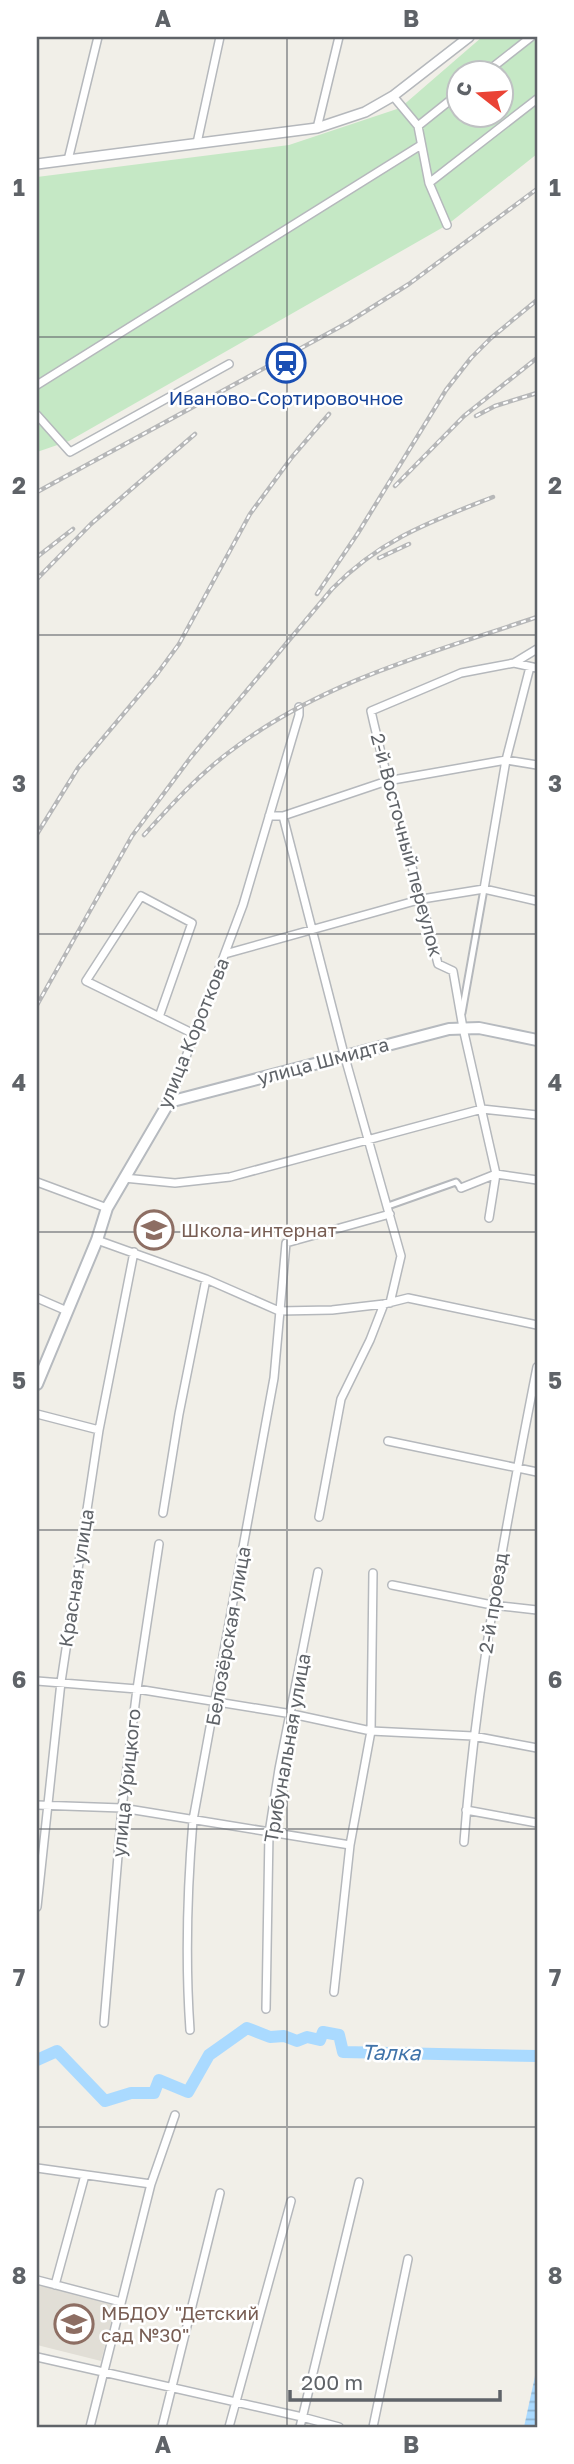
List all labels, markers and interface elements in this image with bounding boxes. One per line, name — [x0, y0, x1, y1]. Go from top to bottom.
text: A — [155, 4, 172, 32]
text: B — [403, 4, 419, 32]
north arrow — [444, 60, 514, 130]
text: С — [450, 79, 476, 99]
text: 1 — [13, 173, 25, 201]
text: 1 — [549, 173, 561, 201]
station icon: Иваново-Сортировочное — [265, 342, 307, 384]
place label: Иваново-Сортировочное — [169, 386, 403, 409]
text: 2 — [12, 471, 26, 499]
text: 2 — [548, 471, 562, 499]
street label: 2-й Восточный переулок — [367, 731, 448, 959]
text: 3 — [12, 769, 26, 797]
text: 3 — [548, 769, 562, 797]
street label: улица Короткова — [152, 954, 233, 1111]
street label: улица Шмидта — [255, 1032, 391, 1089]
text: 4 — [12, 1068, 26, 1096]
text: 4 — [548, 1068, 562, 1096]
school or university icon: Школа-интернат — [133, 1209, 175, 1251]
place label: Школа-интернат — [181, 1218, 337, 1241]
text: 5 — [12, 1366, 26, 1394]
text: 5 — [548, 1366, 562, 1394]
street label: Красная улица — [53, 1507, 98, 1649]
street label: Белозёрская улица — [200, 1544, 255, 1727]
street label: 2-й проезд — [473, 1550, 512, 1655]
street label: Трибунальная улица — [259, 1651, 314, 1844]
text: 6 — [12, 1665, 26, 1693]
text: 6 — [548, 1665, 562, 1693]
street label: улица Урицкого — [106, 1707, 145, 1858]
text: 7 — [13, 1963, 25, 1991]
text: 7 — [549, 1963, 561, 1991]
water label: Талка — [361, 2038, 422, 2066]
text: 8 — [12, 2261, 26, 2289]
text: 8 — [548, 2261, 562, 2289]
place label: МБДОУ "Детский сад №30" — [101, 2301, 259, 2346]
school or university icon: МБДОУ "Детский сад №30" — [53, 2303, 95, 2345]
scale bar — [290, 2359, 500, 2403]
text: 200 m — [301, 2369, 363, 2395]
text: A — [155, 2430, 172, 2458]
text: B — [403, 2430, 419, 2458]

